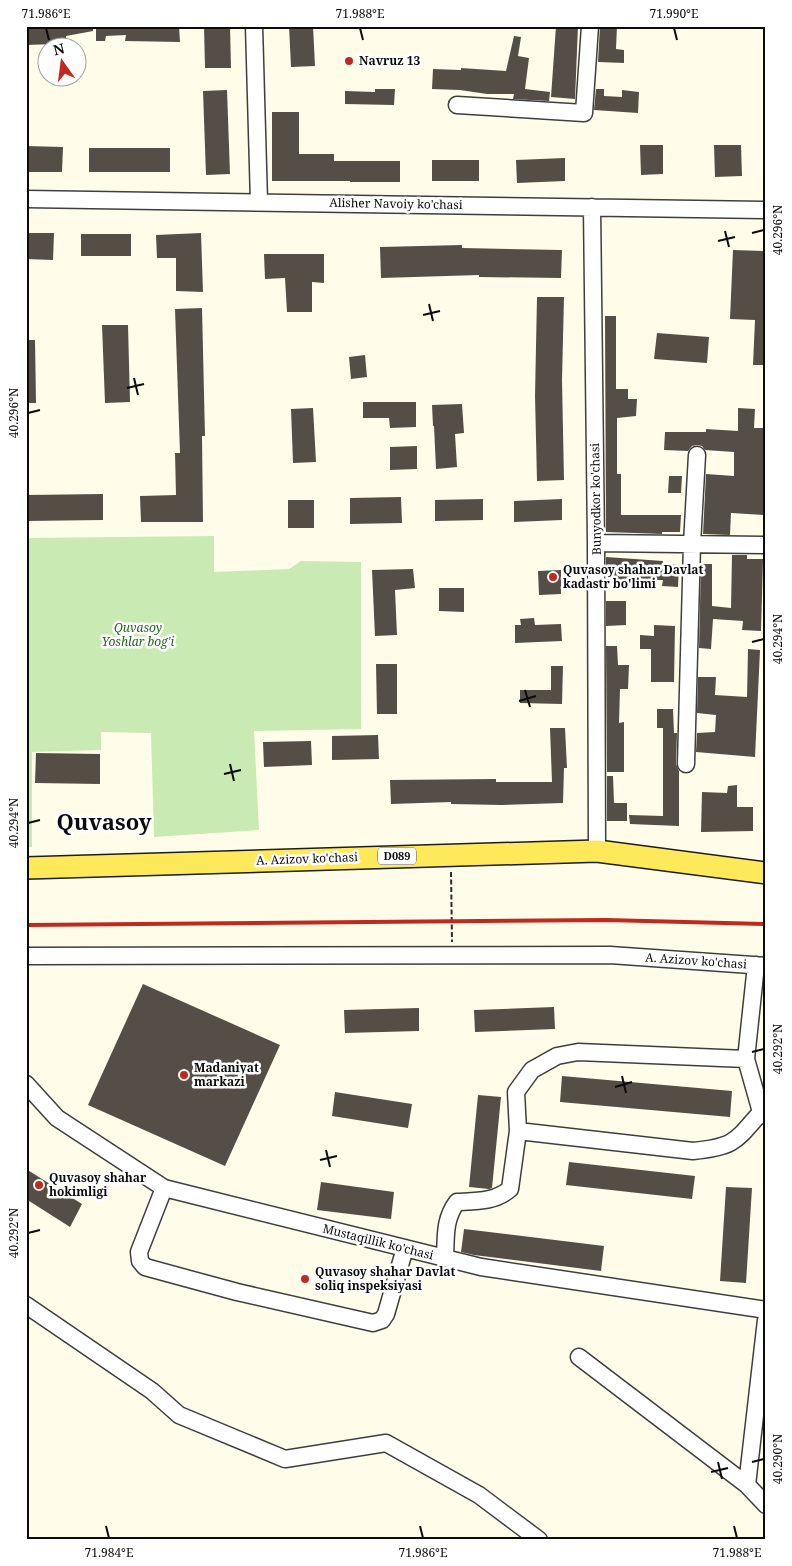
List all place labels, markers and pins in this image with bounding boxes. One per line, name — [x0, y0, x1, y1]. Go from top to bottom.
place label: Navruz 13 — [359, 52, 420, 69]
marker: Navruz 13 — [343, 55, 355, 67]
place label: Quvasoy shahar Davlat kadastr bo'limi — [563, 561, 704, 592]
marker: Quvasoy shahar Davlat kadastr bo'limi — [547, 571, 559, 583]
place label: Madaniyat markazi — [194, 1059, 259, 1090]
marker: Madaniyat markazi — [178, 1069, 190, 1081]
place label: Quvasoy shahar hokimligi — [49, 1169, 147, 1200]
marker: Quvasoy shahar hokimligi — [33, 1179, 45, 1191]
place label: Quvasoy shahar Davlat soliq inspeksiyasi — [315, 1263, 456, 1294]
marker: Quvasoy shahar Davlat soliq inspeksiyasi — [299, 1273, 311, 1285]

